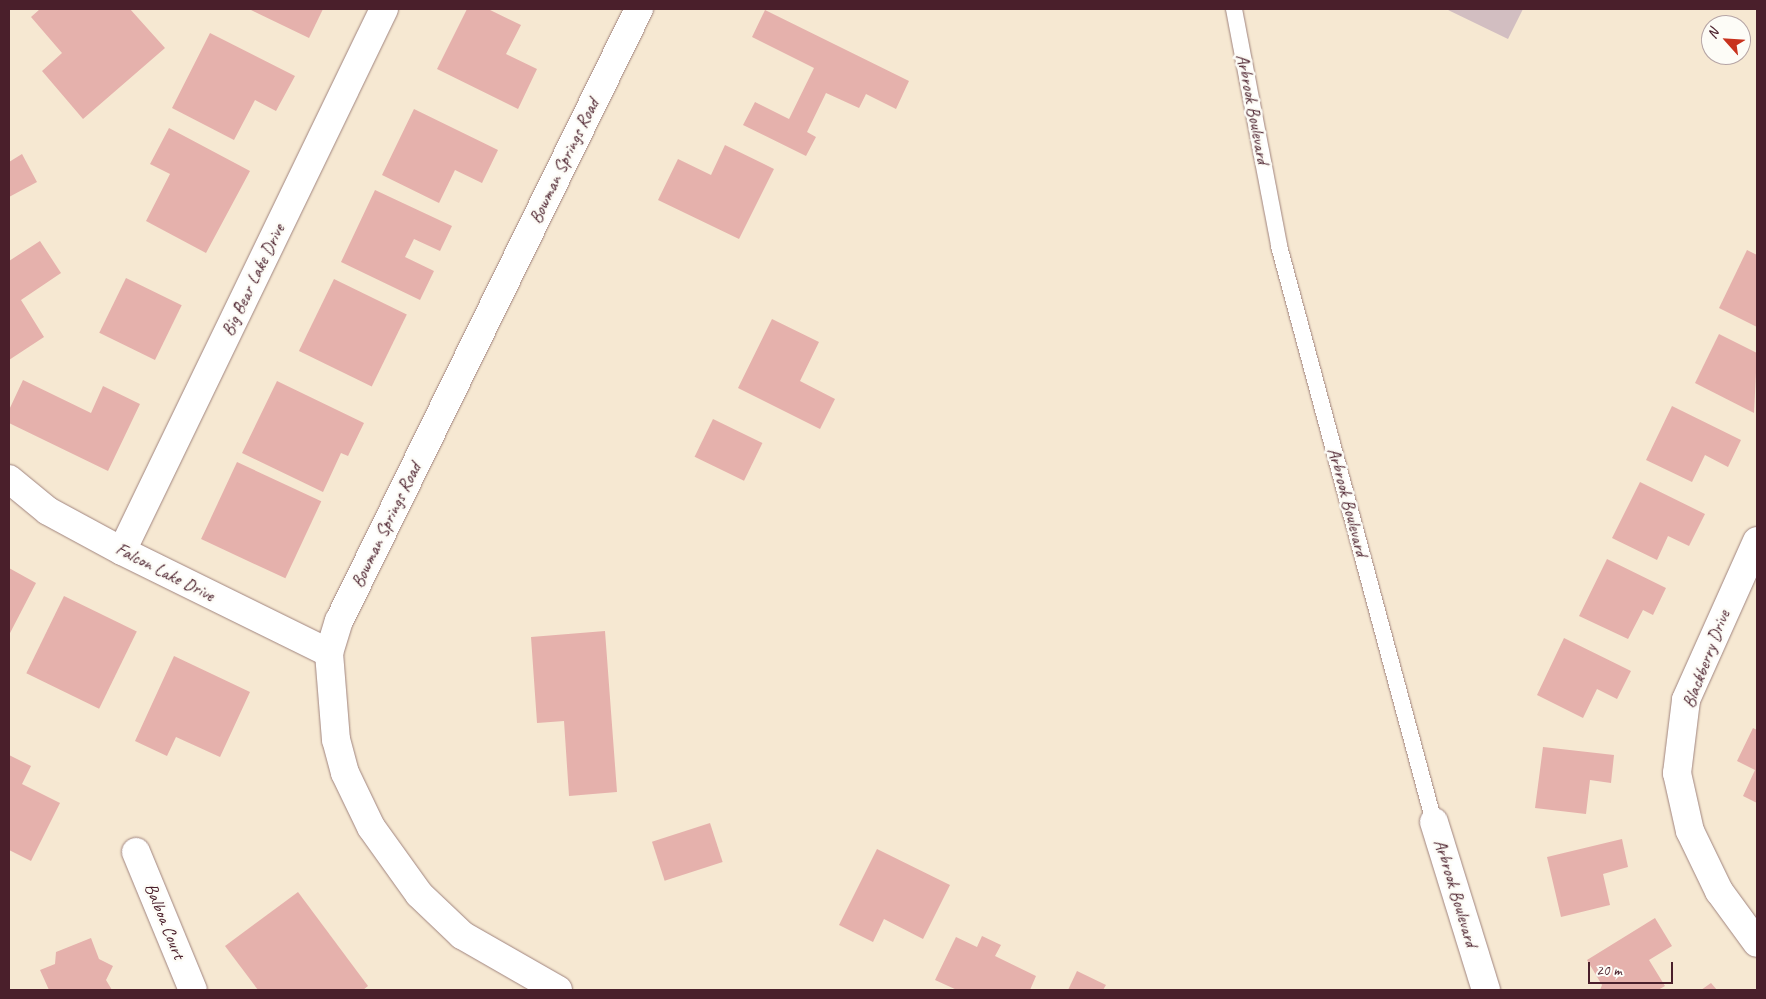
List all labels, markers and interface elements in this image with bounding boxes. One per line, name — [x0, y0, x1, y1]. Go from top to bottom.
north arrow — [1701, 15, 1751, 65]
text: N — [1703, 26, 1723, 41]
street label: Arbrook Boulevard — [1232, 52, 1274, 166]
street label: Bowman Springs Road — [524, 95, 604, 227]
street label: Big Bear Lake Drive — [217, 221, 289, 339]
street label: Arbrook Boulevard — [1323, 445, 1373, 559]
street label: Bowman Springs Road — [346, 459, 426, 591]
street label: Falcon Lake Drive — [112, 538, 218, 606]
street label: Blackberry Drive — [1677, 607, 1735, 711]
street label: Arbrook Boulevard — [1429, 836, 1483, 950]
street label: Balboa Court — [140, 880, 190, 962]
scale bar — [1591, 952, 1676, 984]
text: 20 m — [1596, 961, 1622, 980]

